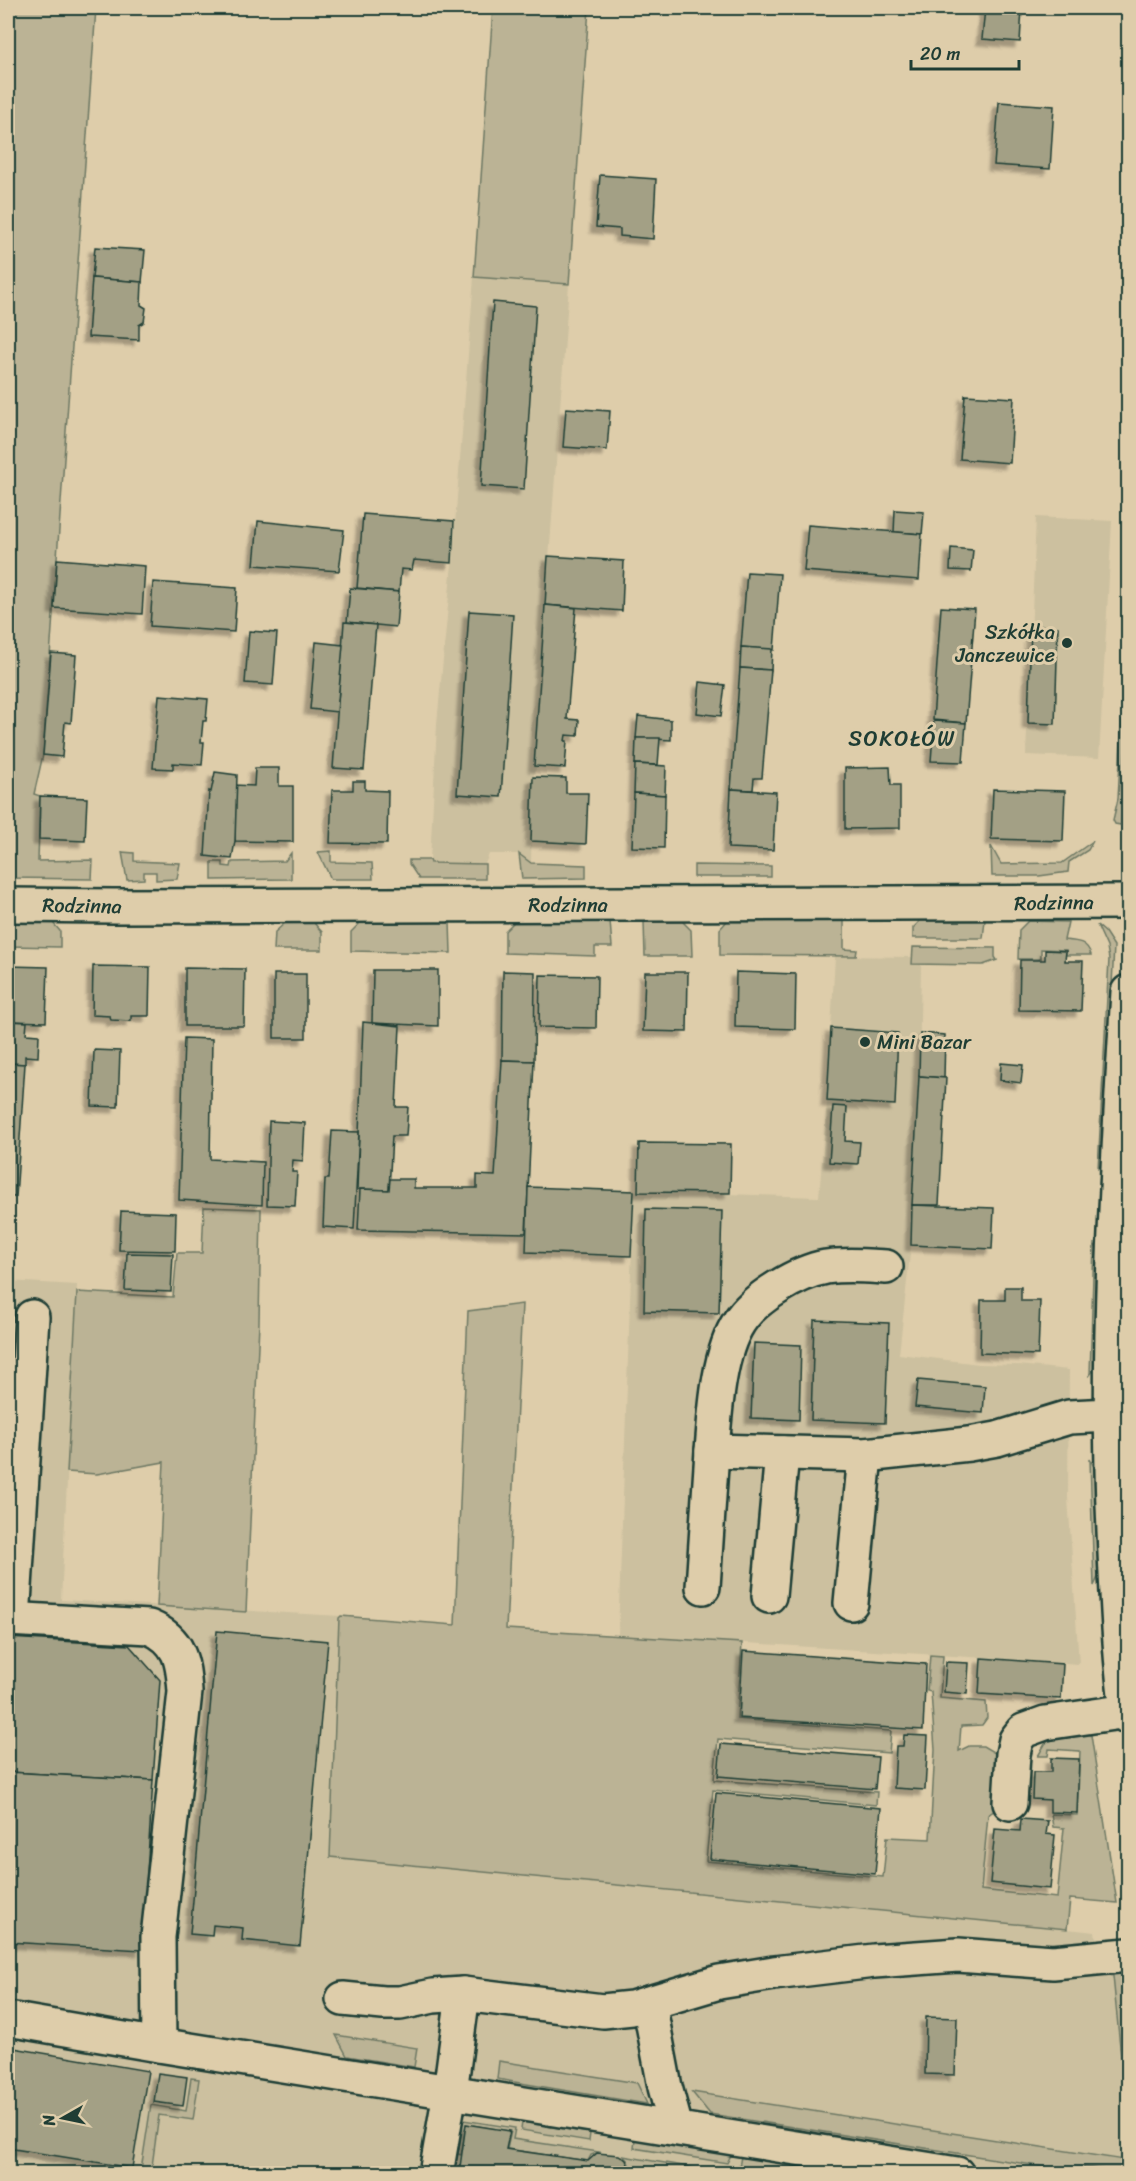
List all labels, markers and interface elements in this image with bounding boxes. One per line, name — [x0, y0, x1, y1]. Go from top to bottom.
scale bar — [911, 33, 1019, 71]
text: 20 m — [920, 38, 960, 70]
place label: Szkółka Janczewice — [954, 615, 1055, 673]
marker: Szkółka Janczewice — [1060, 636, 1074, 650]
district label: SOKOŁÓW — [848, 719, 956, 758]
street label: Rodzinna — [1014, 885, 1094, 921]
street label: Rodzinna — [42, 888, 122, 924]
street label: Rodzinna — [528, 888, 608, 923]
place label: Mini Bazar — [877, 1025, 972, 1060]
marker: Mini Bazar — [858, 1035, 872, 1049]
north arrow — [33, 2088, 93, 2148]
text: N — [33, 2112, 64, 2129]

